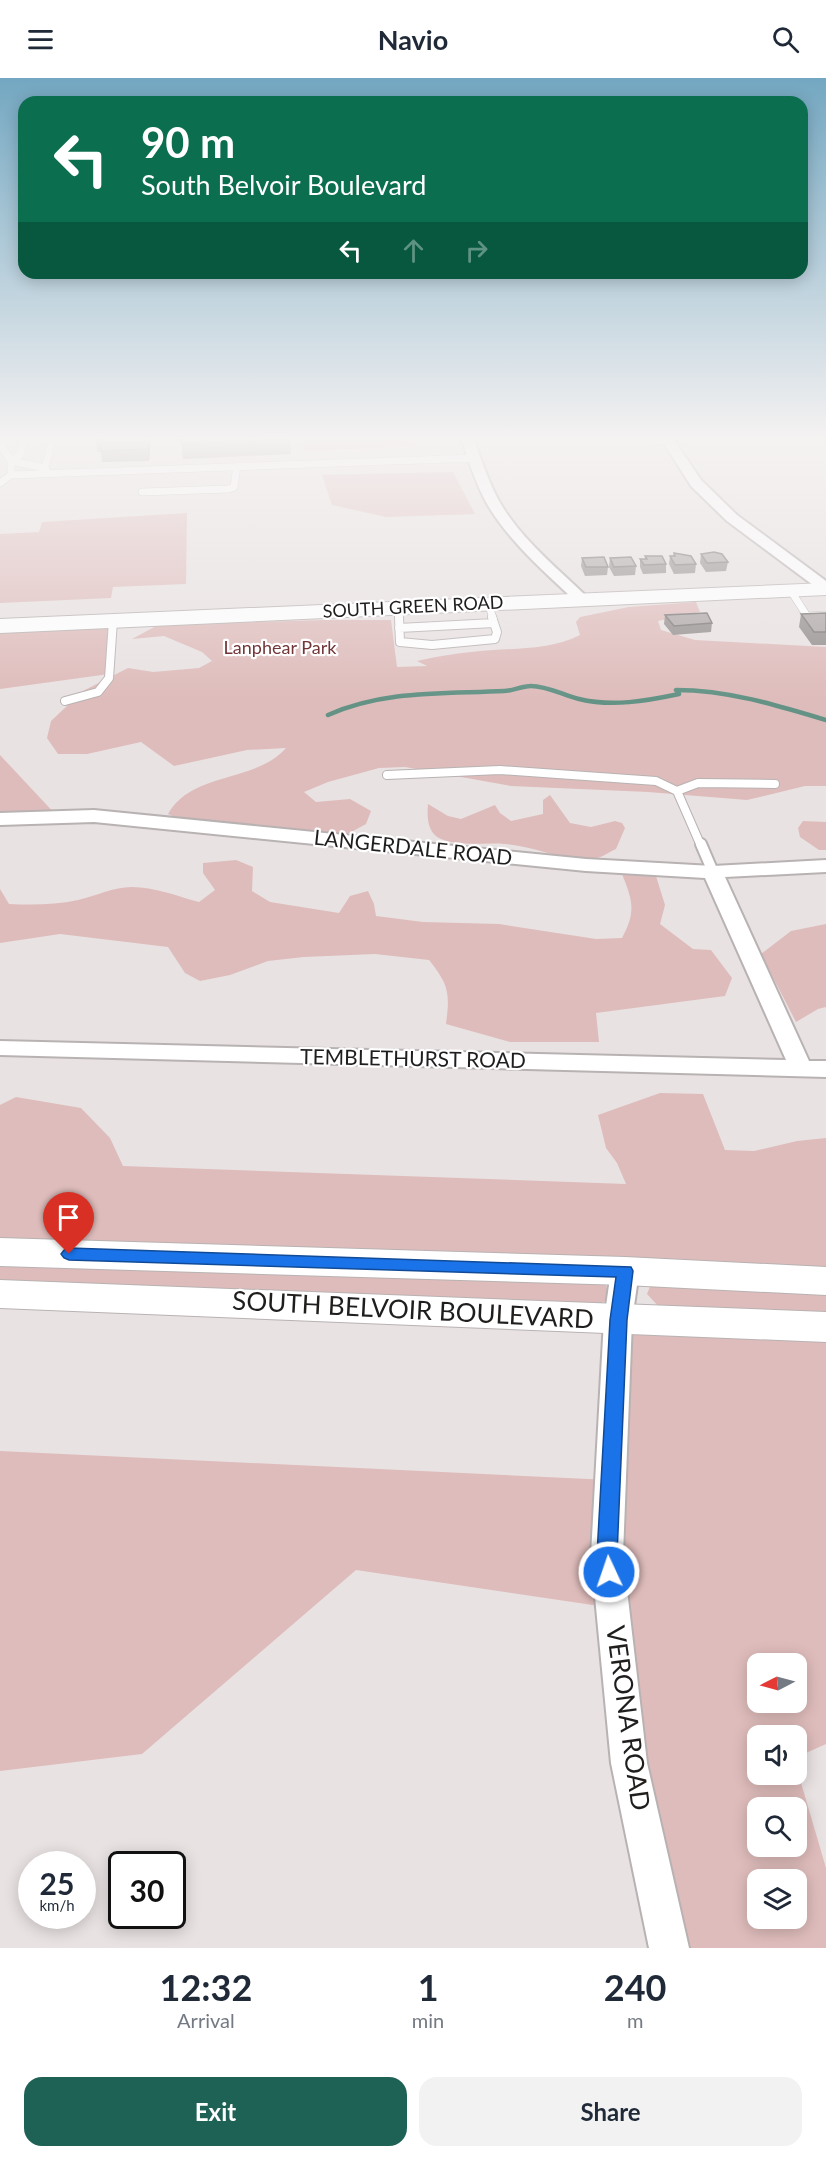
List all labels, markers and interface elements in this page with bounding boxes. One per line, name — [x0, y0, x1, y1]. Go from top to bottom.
icon: menu — [24, 23, 57, 56]
text: Navio — [378, 23, 448, 56]
icon: search — [769, 23, 802, 56]
text: 90 m — [141, 117, 235, 167]
icon: left — [42, 120, 120, 198]
text: South Belvoir Boulevard — [141, 168, 426, 201]
icon: left — [334, 234, 367, 267]
icon: ahead — [397, 234, 430, 267]
icon: right — [460, 234, 493, 267]
street label: SOUTH GREEN ROAD — [322, 590, 504, 622]
park label: Lanphear Park — [224, 636, 337, 658]
street label: LANGERDALE ROAD — [313, 824, 514, 869]
street label: TEMBLETHURST ROAD — [300, 1043, 526, 1072]
pin — [43, 1192, 94, 1254]
icon: arrive — [52, 1201, 85, 1234]
street label: SOUTH BELVOIR BOULEVARD — [232, 1284, 595, 1334]
position arrow — [577, 1540, 641, 1604]
street label: VERONA ROAD — [600, 1623, 658, 1812]
north arrow — [747, 1653, 807, 1713]
map controls — [747, 1653, 807, 1929]
button: sound — [747, 1725, 807, 1785]
button: search — [747, 1797, 807, 1857]
speed limit sign: 30 — [108, 1851, 186, 1929]
text: 25 — [40, 1865, 74, 1901]
button: layers — [747, 1869, 807, 1929]
text: km/h — [39, 1896, 75, 1914]
text: 12:32 — [160, 1965, 252, 2009]
text: 1 — [418, 1965, 439, 2009]
text: 240 — [604, 1965, 666, 2009]
text: Arrival — [177, 2008, 235, 2032]
text: min — [412, 2008, 444, 2032]
text: m — [627, 2008, 643, 2032]
button: Exit — [24, 2077, 407, 2146]
button: Share — [419, 2077, 802, 2146]

